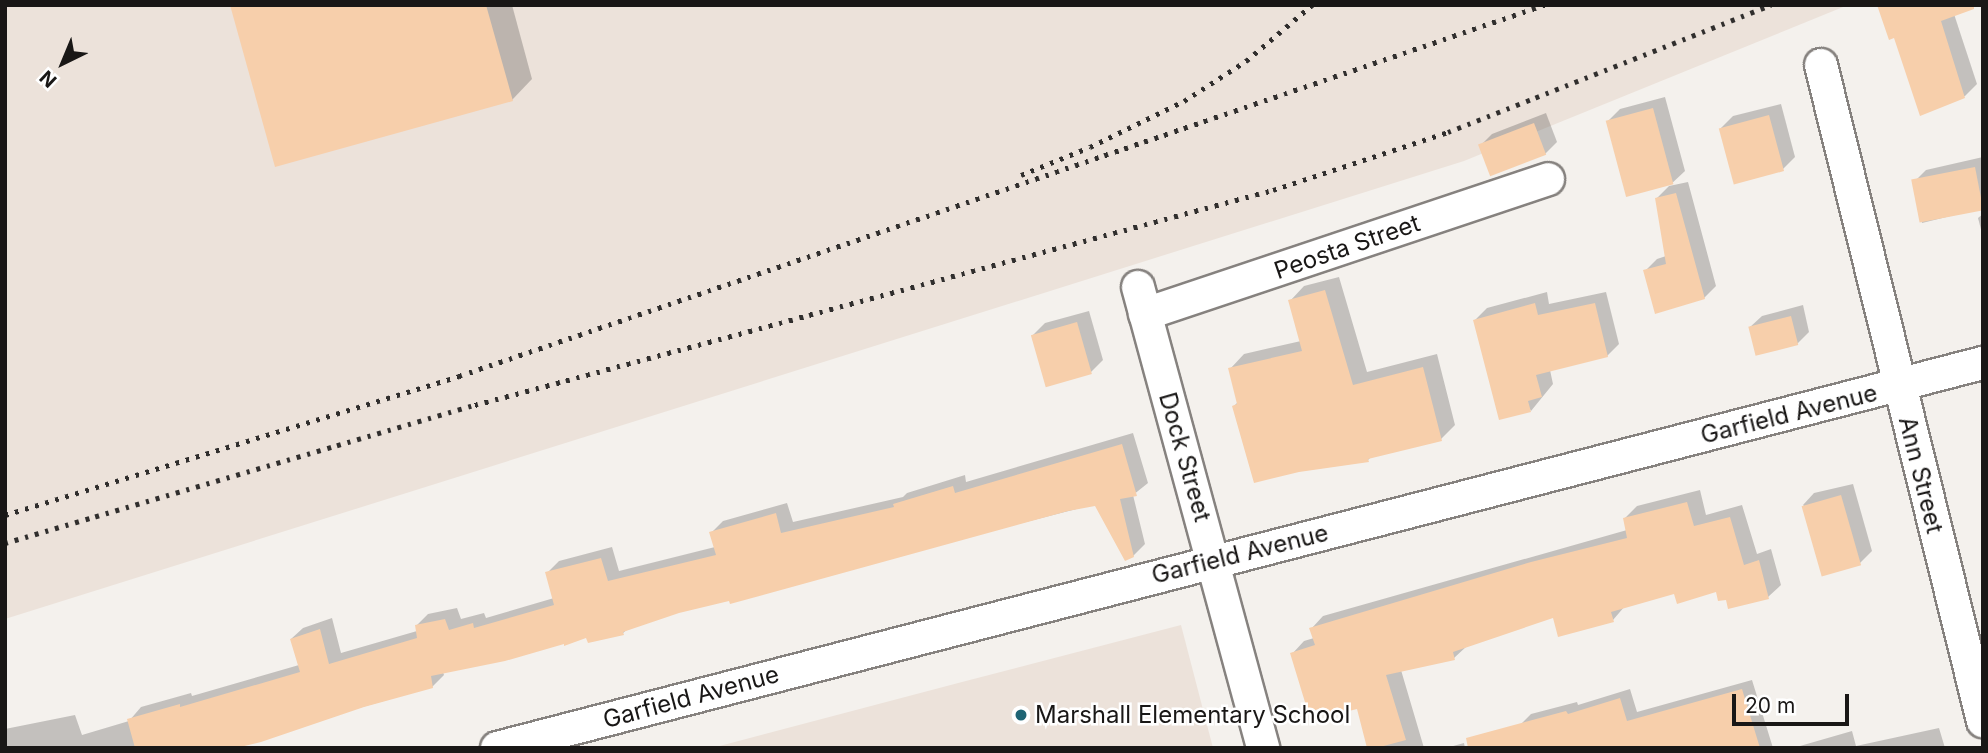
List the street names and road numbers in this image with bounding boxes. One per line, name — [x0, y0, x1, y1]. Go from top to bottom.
street label: Peosta Street — [1270, 209, 1424, 285]
street label: Garfield Avenue — [1698, 378, 1880, 450]
street label: Dock Street — [1153, 389, 1217, 525]
street label: Ann Street — [1893, 414, 1949, 536]
street label: Garfield Avenue — [1149, 518, 1331, 590]
street label: Garfield Avenue — [600, 660, 782, 734]

